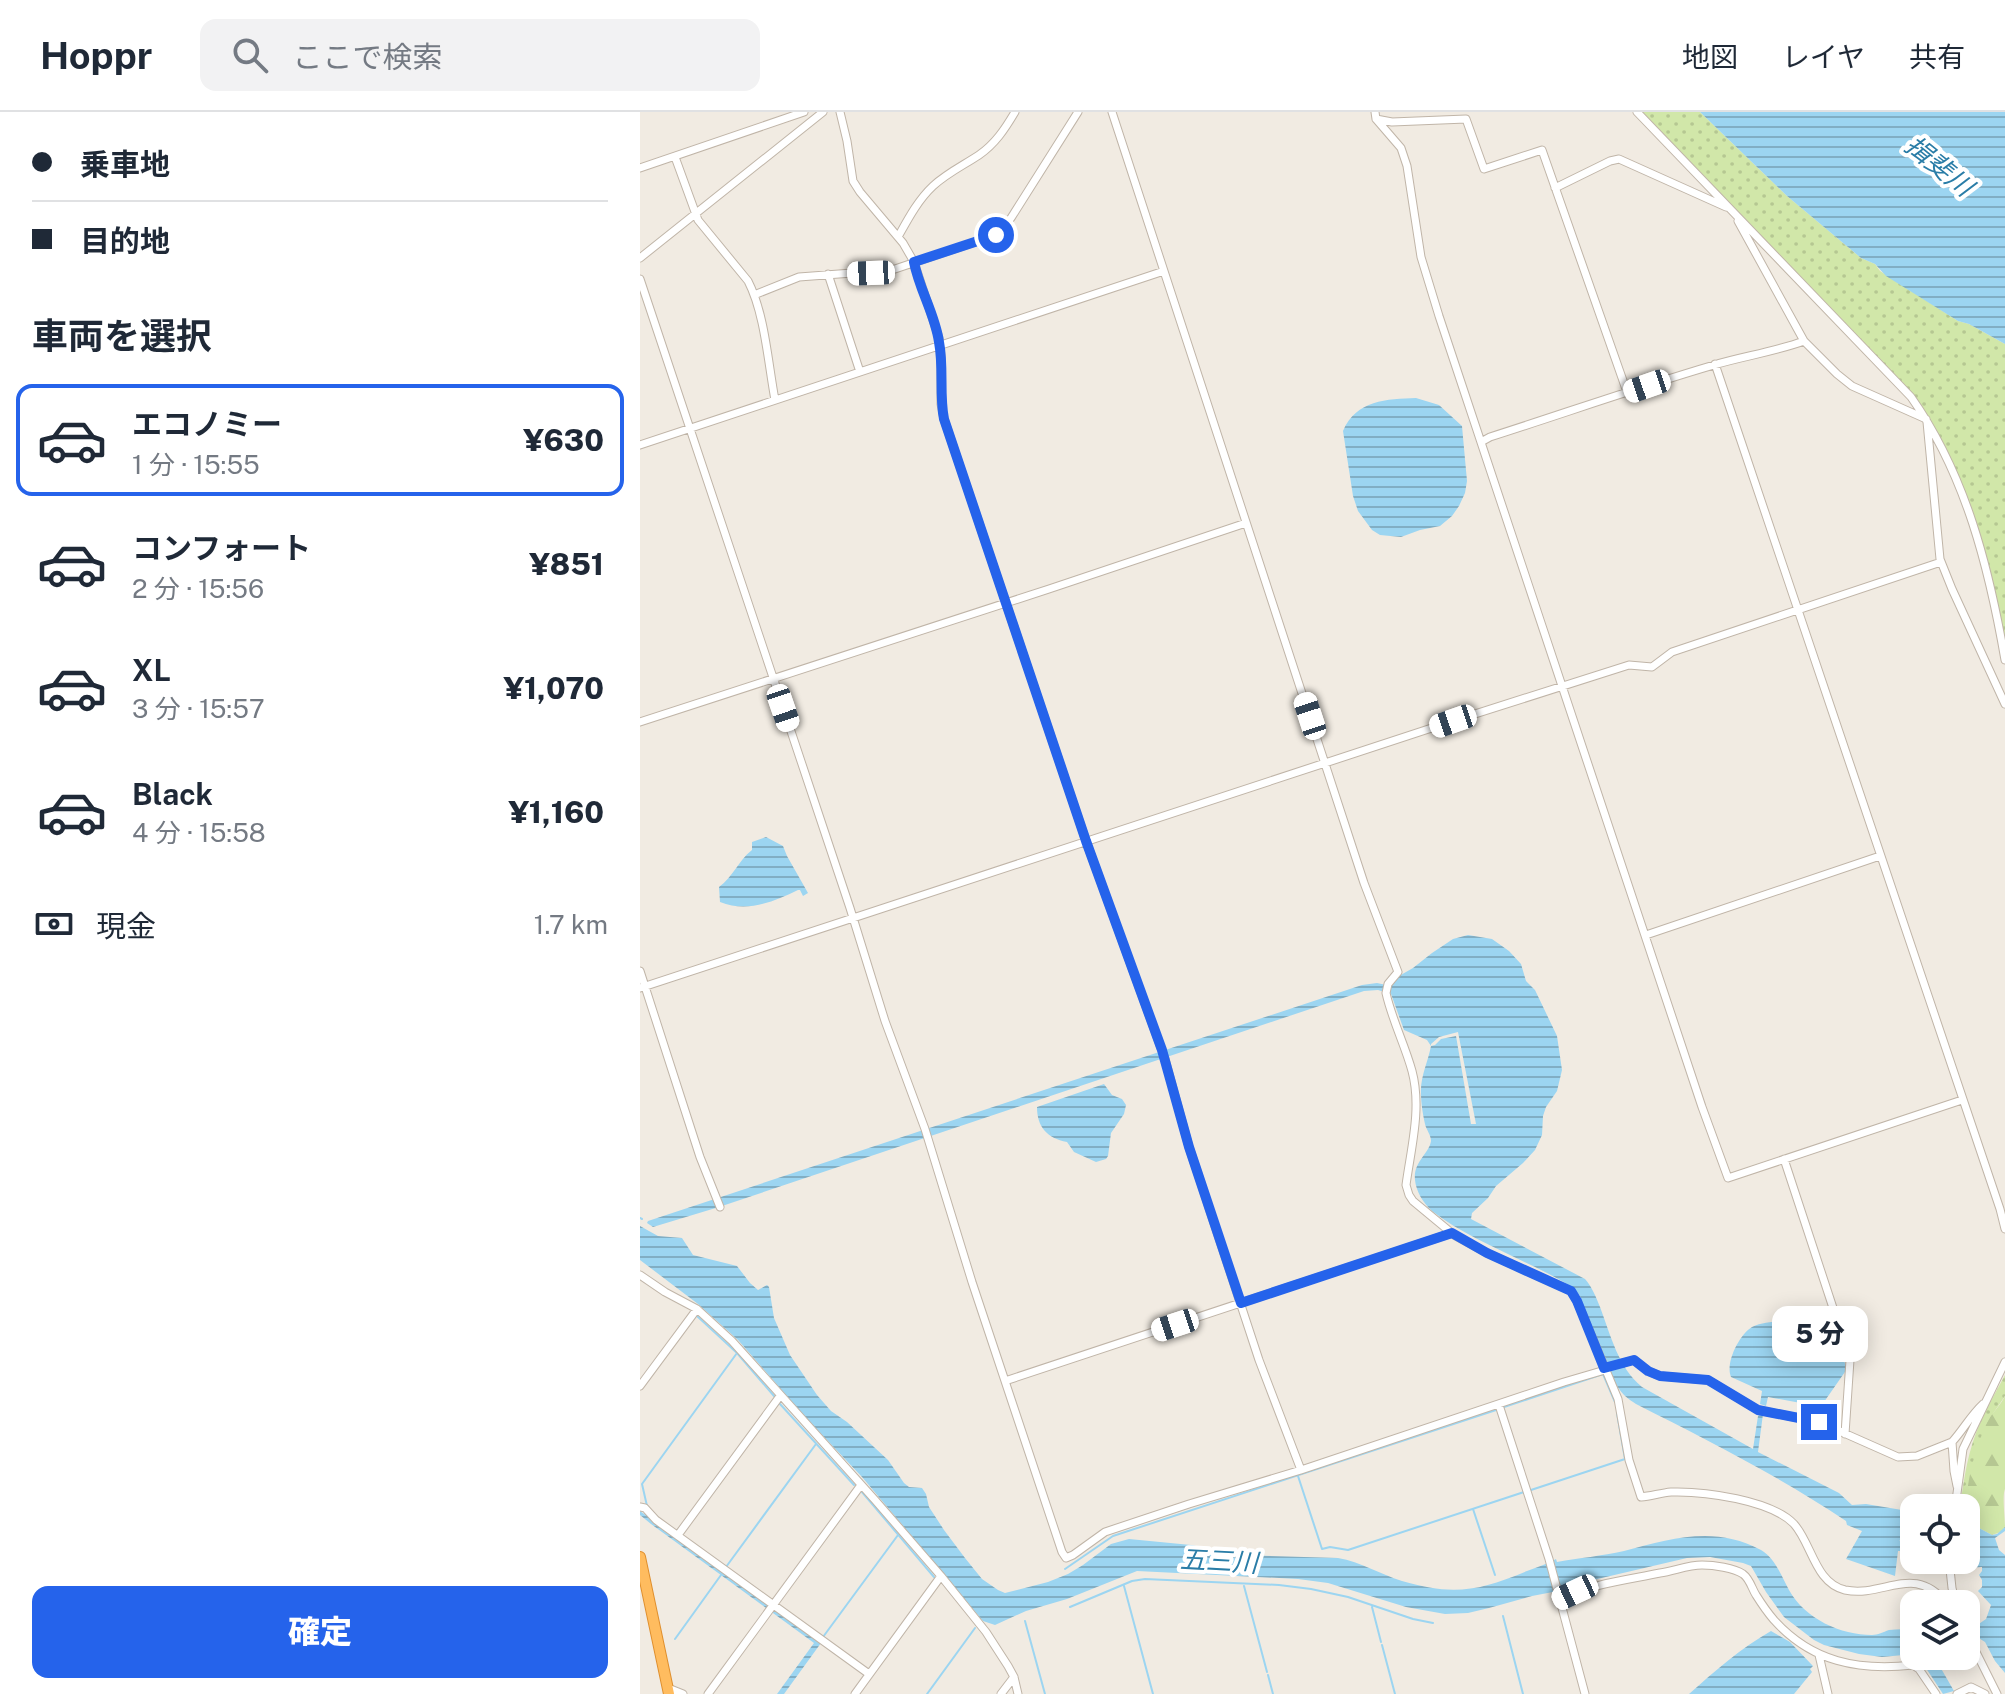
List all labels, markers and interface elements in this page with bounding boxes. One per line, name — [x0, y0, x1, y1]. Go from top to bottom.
search box — [200, 19, 760, 91]
text: Hoppr — [40, 33, 152, 78]
icon: search — [228, 33, 272, 77]
text: ここで検索 — [292, 39, 442, 75]
text: 地図 — [1682, 40, 1738, 73]
text: レイヤ — [1782, 40, 1865, 73]
text: 共有 — [1909, 40, 1965, 73]
water label: 揖斐川 — [1899, 129, 1982, 204]
text: 乗車地 — [80, 146, 170, 182]
route start — [978, 217, 1014, 253]
text: 目的地 — [80, 223, 170, 259]
car — [847, 260, 895, 286]
text: 車両を選択 — [32, 315, 212, 357]
car — [1620, 367, 1674, 405]
icon: car — [36, 404, 108, 476]
text: エコノミー — [132, 406, 282, 442]
text: ¥630 — [523, 422, 604, 458]
text: 1 分 · 15:55 — [132, 449, 260, 480]
icon: car — [36, 528, 108, 600]
text: コンフォート — [132, 530, 311, 566]
text: ¥851 — [529, 546, 604, 582]
text: 2 分 · 15:56 — [132, 573, 264, 604]
icon: car — [36, 652, 108, 724]
text: XL — [132, 652, 171, 688]
text: ¥1,070 — [504, 670, 604, 706]
car — [764, 681, 802, 735]
car — [1291, 689, 1329, 743]
text: 3 分 · 15:57 — [132, 693, 265, 724]
car — [1426, 702, 1480, 740]
icon: car — [36, 776, 108, 848]
text: Black — [132, 776, 213, 812]
text: ¥1,160 — [508, 794, 604, 830]
text: 4 分 · 15:58 — [132, 817, 266, 848]
icon: cash — [32, 902, 76, 946]
text: 現金 — [96, 908, 156, 944]
text: 1.7 km — [534, 909, 608, 940]
car — [1148, 1306, 1202, 1344]
callout: 5 分 — [1771, 1306, 1867, 1362]
text: 5 分 — [1795, 1318, 1845, 1349]
route end — [1801, 1404, 1837, 1440]
map controls — [1900, 1494, 1980, 1670]
button: locate — [1900, 1494, 1980, 1574]
water label: 五三川 — [1179, 1543, 1262, 1578]
car — [1548, 1571, 1602, 1613]
button: 確定 — [32, 1586, 608, 1678]
button: layers — [1900, 1590, 1980, 1670]

